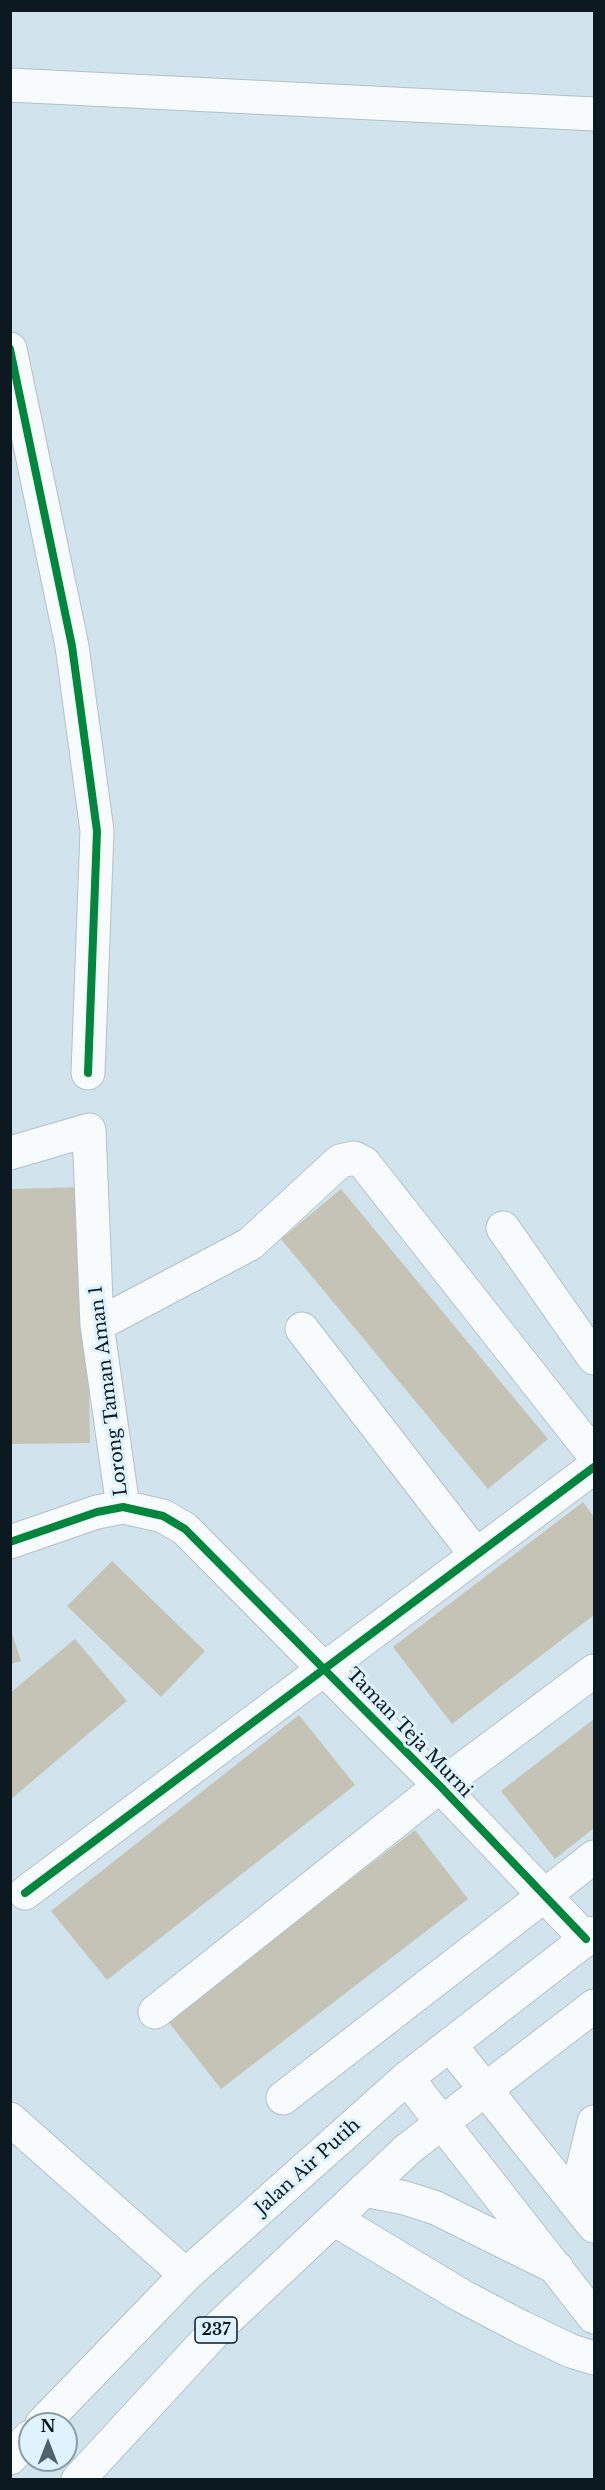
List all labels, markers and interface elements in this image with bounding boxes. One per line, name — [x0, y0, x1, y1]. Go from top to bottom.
street label: Lorong Taman Aman 1 — [85, 1285, 133, 1497]
street label: Taman Teja Murni — [342, 1664, 476, 1802]
street label: Jalan Air Putih — [251, 2114, 365, 2220]
road number: 237 — [195, 2317, 237, 2343]
north arrow — [18, 2412, 78, 2472]
text: N — [40, 2416, 56, 2436]

